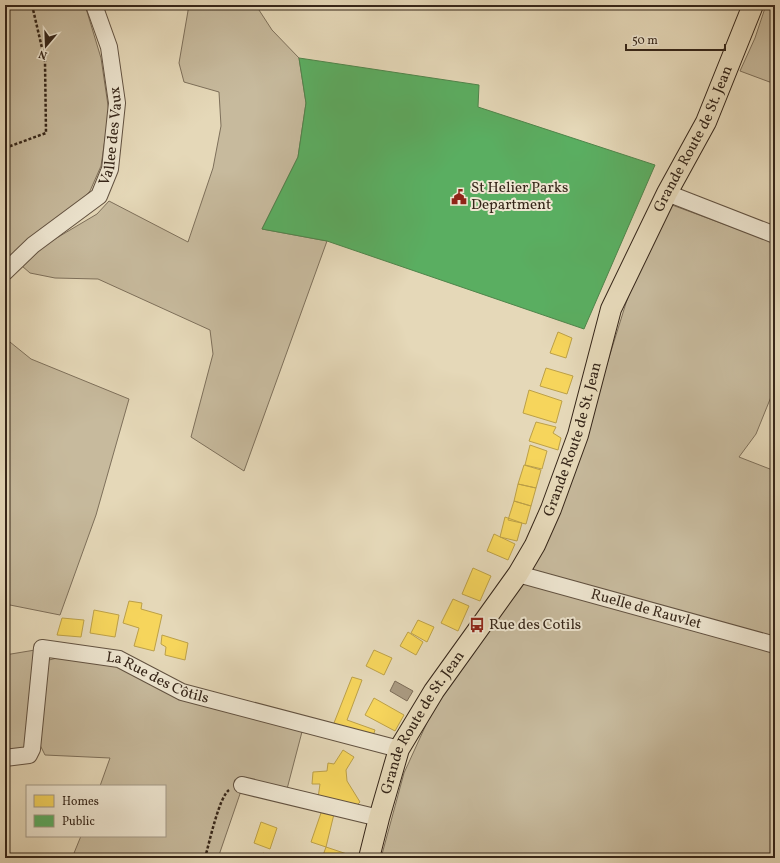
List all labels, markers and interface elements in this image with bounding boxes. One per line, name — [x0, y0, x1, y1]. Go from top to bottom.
north arrow — [26, 26, 66, 66]
scale bar — [626, 26, 725, 52]
text: 50 m — [632, 33, 658, 49]
text: N — [37, 46, 49, 62]
street label: Grande Route de St. Jean — [649, 62, 738, 216]
street label: Vallee des Vaux — [94, 85, 127, 189]
place label: St Helier Parks Department — [471, 178, 568, 216]
public building icon: St Helier Parks Department — [450, 188, 468, 206]
street label: Grande Route de St. Jean — [538, 360, 607, 520]
street label: Ruelle de Rauvlet — [588, 584, 704, 635]
place label: Rue des Cotils — [489, 615, 581, 636]
bus stop icon: Rue des Cotils — [468, 616, 486, 634]
street label: La Rue des Côtils — [105, 647, 211, 709]
street label: Grande Route de St. Jean — [376, 647, 470, 797]
legend — [26, 785, 166, 837]
text: Homes — [62, 794, 99, 810]
text: Public — [62, 814, 95, 830]

